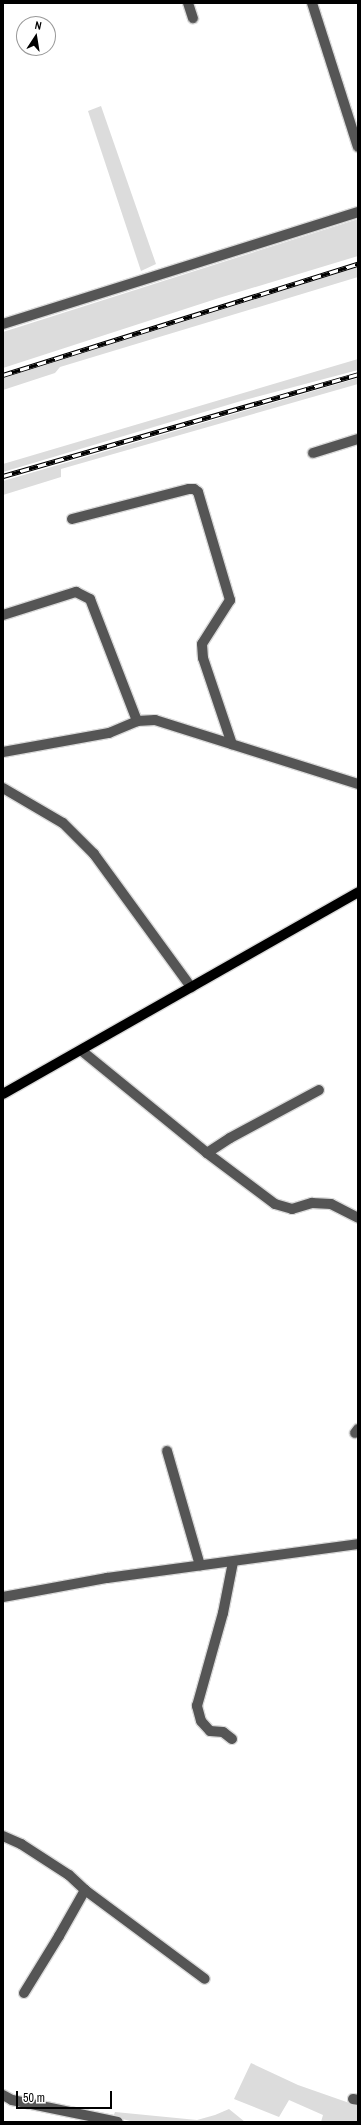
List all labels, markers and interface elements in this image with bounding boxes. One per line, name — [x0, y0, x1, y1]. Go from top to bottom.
north arrow — [16, 16, 56, 56]
text: N — [34, 18, 43, 33]
scale bar — [18, 2083, 114, 2109]
text: 50 m — [23, 2090, 45, 2106]

